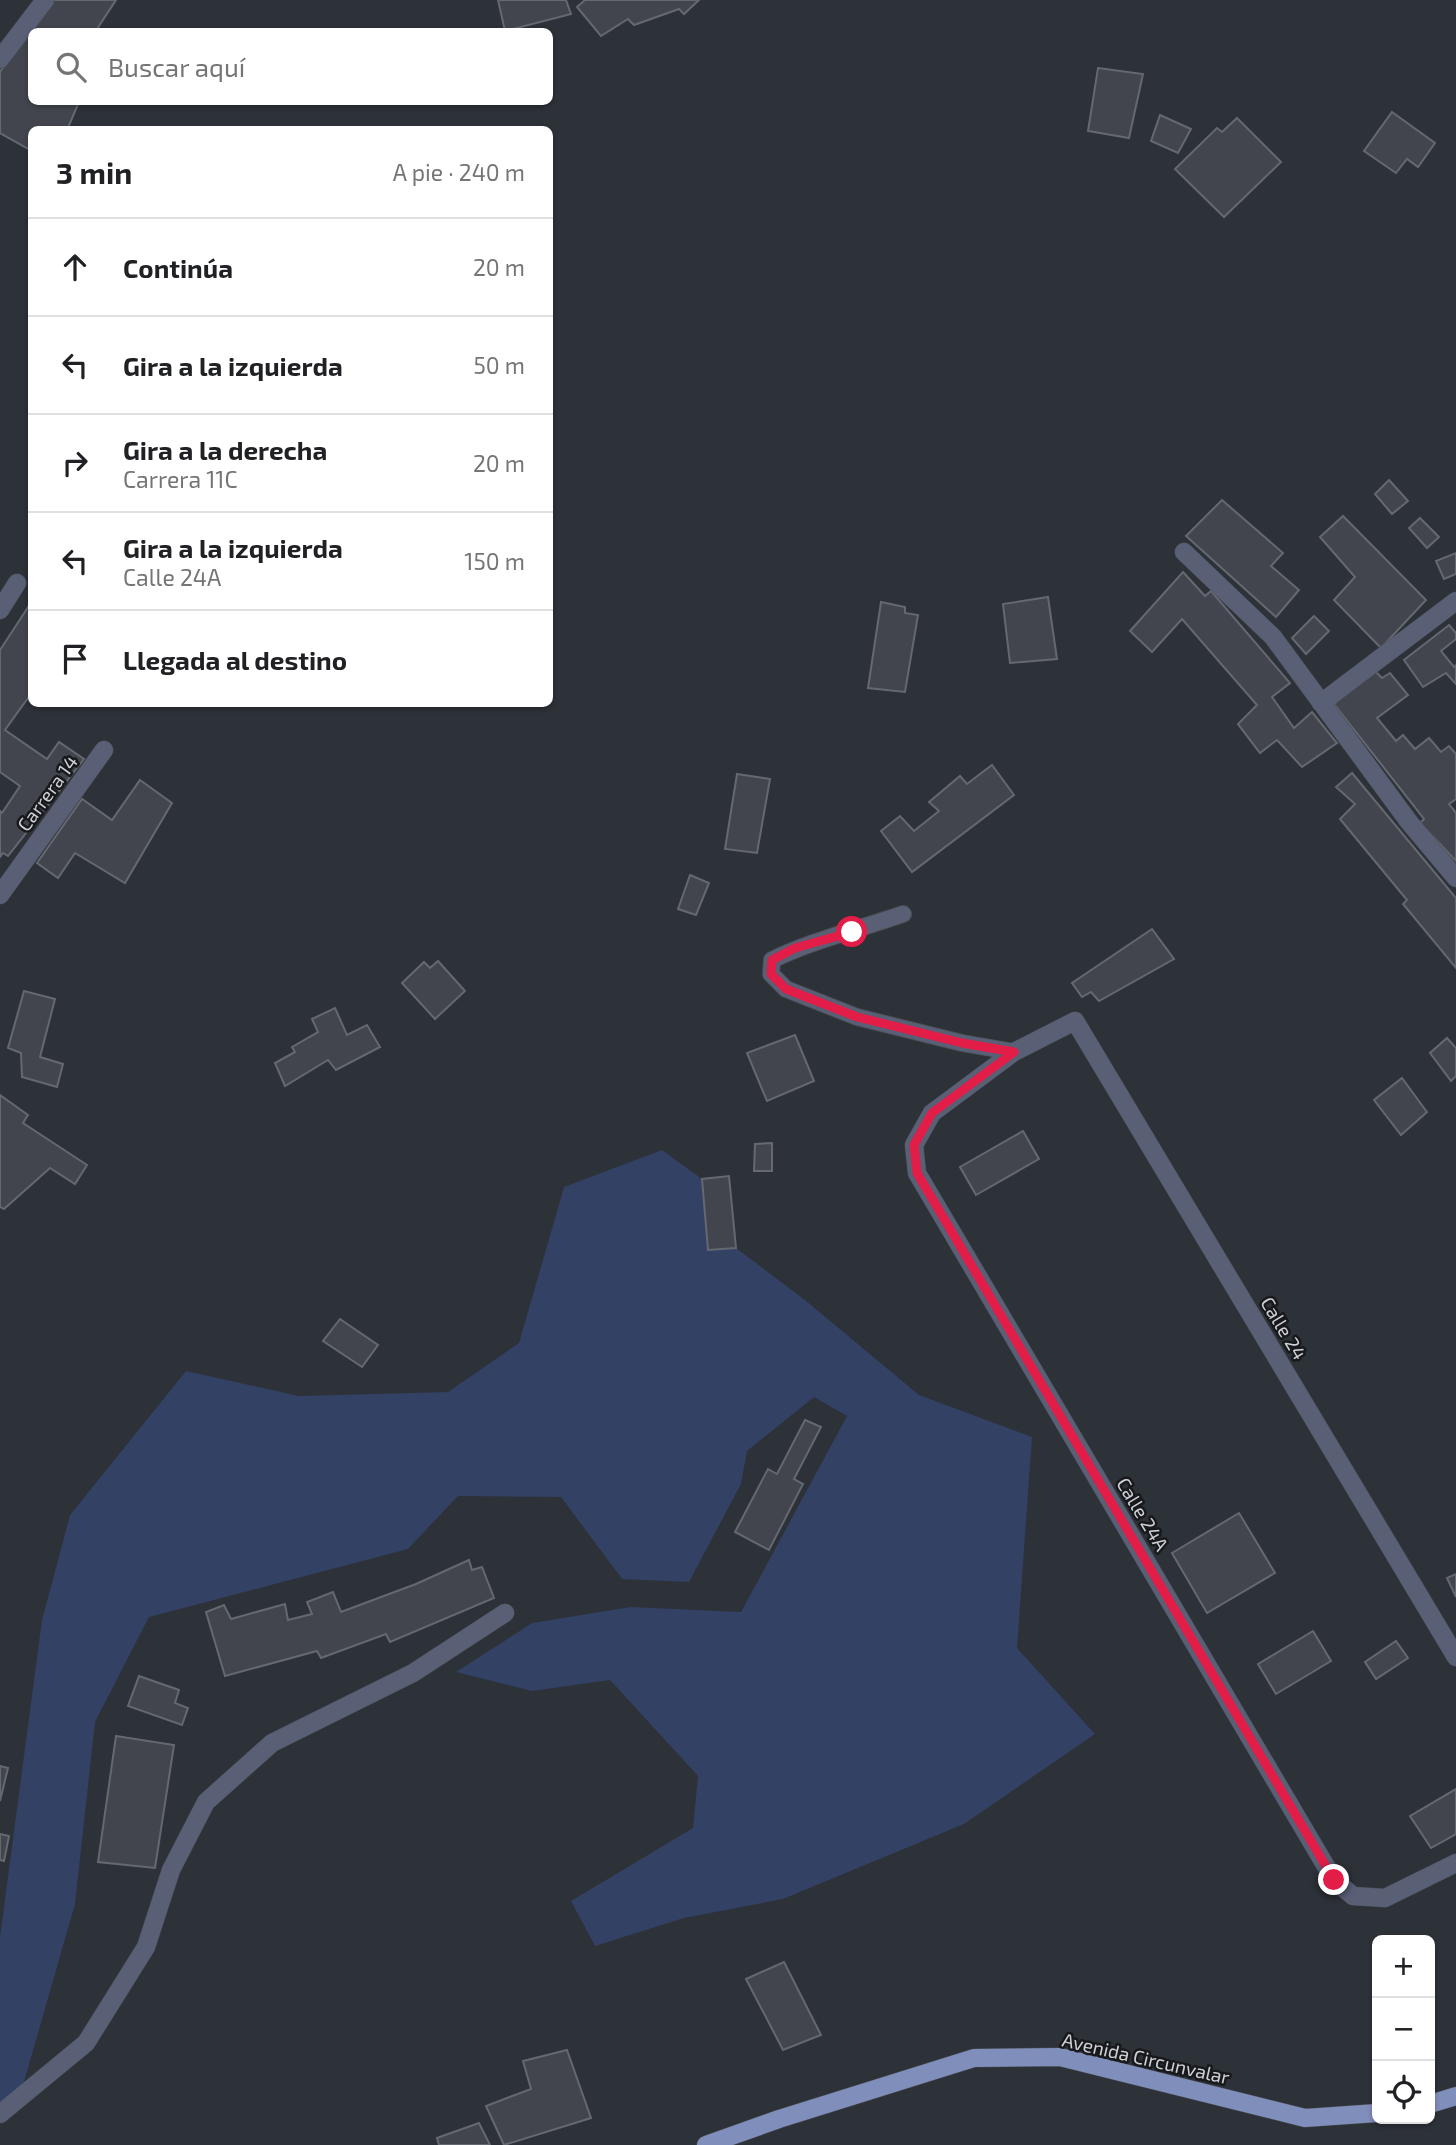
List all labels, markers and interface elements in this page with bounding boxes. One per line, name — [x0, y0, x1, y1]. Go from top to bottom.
search box — [28, 28, 553, 105]
icon: search — [52, 48, 90, 86]
text: Buscar aquí — [108, 51, 245, 82]
text: 3 min — [56, 154, 132, 190]
text: A pie · 240 m — [393, 158, 525, 186]
icon: ahead — [56, 248, 94, 286]
text: Continúa — [123, 252, 233, 283]
text: 20 m — [473, 253, 525, 281]
icon: left — [56, 346, 94, 384]
text: Gira a la izquierda — [123, 350, 343, 381]
text: 50 m — [474, 351, 525, 379]
text: Gira a la derecha — [123, 434, 327, 465]
icon: right — [56, 444, 94, 482]
text: 20 m — [473, 449, 525, 477]
text: Carrera 11C — [123, 465, 238, 493]
text: Gira a la izquierda — [123, 532, 343, 563]
icon: left — [56, 542, 94, 580]
text: 150 m — [464, 547, 525, 575]
text: Calle 24A — [123, 563, 221, 591]
icon: arrive — [56, 640, 94, 678]
text: Llegada al destino — [123, 644, 347, 675]
street label: Carrera 14 — [12, 751, 82, 835]
route start — [836, 916, 867, 947]
street label: Calle 24 — [1256, 1292, 1312, 1364]
street label: Calle 24A — [1112, 1473, 1174, 1555]
route end — [1318, 1864, 1349, 1895]
map controls — [1372, 1935, 1435, 2124]
button: + — [1372, 1935, 1435, 1998]
button: − — [1372, 1998, 1435, 2061]
street label: Avenida Circunvalar — [1060, 2028, 1232, 2089]
button: locate — [1372, 2061, 1435, 2124]

